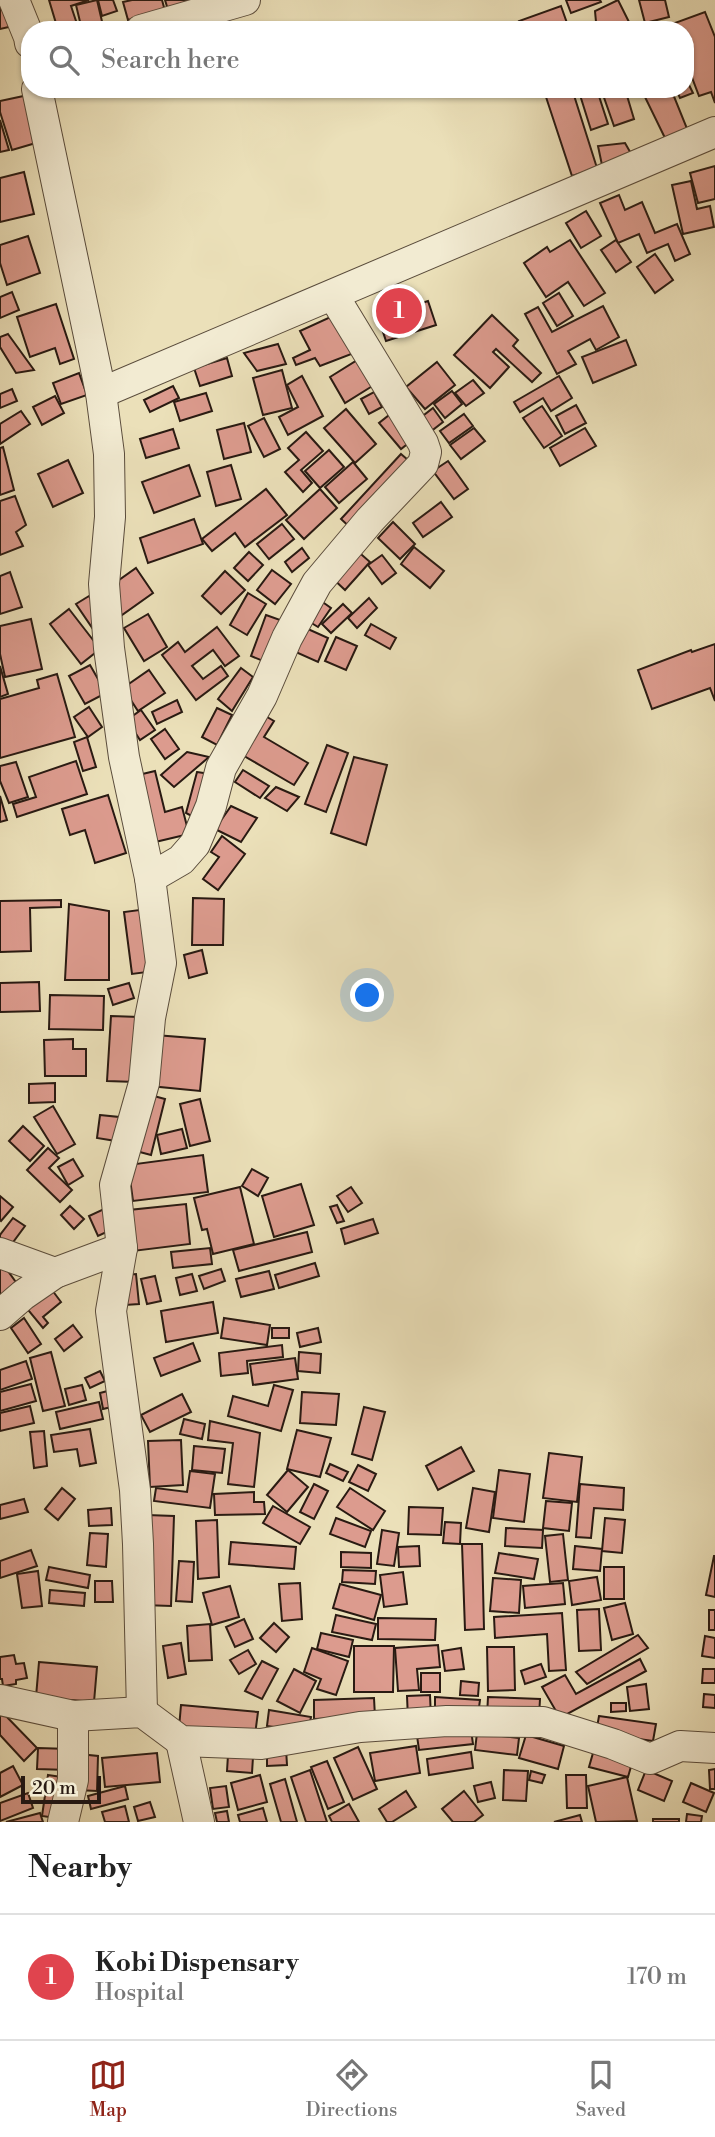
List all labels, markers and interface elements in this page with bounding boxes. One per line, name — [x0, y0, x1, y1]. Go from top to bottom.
search box — [21, 21, 694, 98]
icon: search — [45, 41, 83, 79]
text: Search here — [101, 44, 240, 76]
pin: 1 — [376, 285, 422, 337]
your location — [350, 978, 384, 1012]
scale bar — [21, 1773, 102, 1805]
text: 20 m — [32, 1776, 76, 1800]
text: Nearby — [28, 1849, 132, 1887]
text: Kobi Dispensary — [95, 1947, 299, 1979]
text: 1 — [45, 1963, 57, 1991]
text: 170 m — [627, 1963, 687, 1991]
text: Hospital — [95, 1979, 184, 2007]
tab: Map — [89, 2056, 127, 2122]
tab: Directions — [306, 2056, 397, 2122]
tab: Saved — [576, 2056, 626, 2122]

